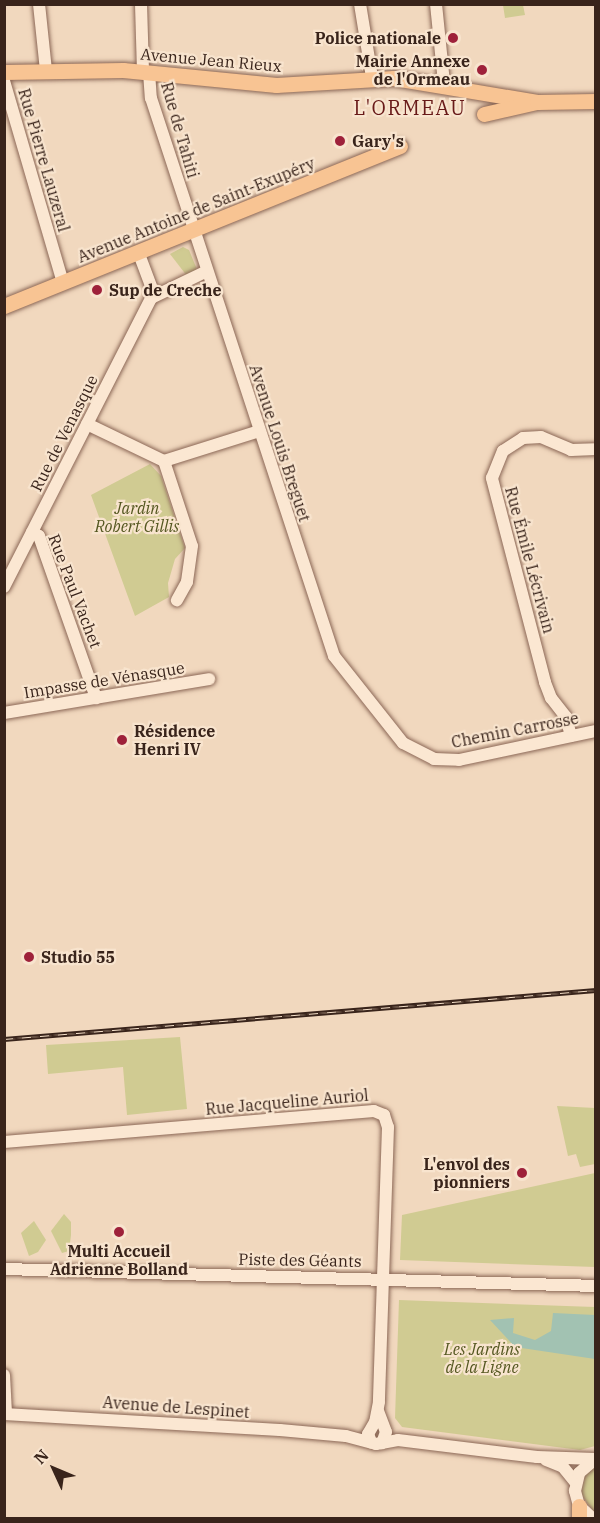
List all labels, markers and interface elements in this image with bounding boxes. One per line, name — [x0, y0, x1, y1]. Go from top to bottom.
place label: Police nationale — [315, 28, 441, 48]
marker: Police nationale — [446, 31, 460, 45]
street label: Avenue Jean Rieux — [140, 44, 282, 76]
place label: Mairie Annexe de l'Ormeau — [356, 51, 470, 89]
marker: Mairie Annexe de l'Ormeau — [475, 63, 489, 77]
street label: Rue de Tahiti — [157, 80, 203, 180]
street label: Rue Pierre Lauzeral — [14, 86, 74, 234]
district label: L'ORMEAU — [353, 95, 467, 119]
place label: Gary's — [352, 131, 404, 151]
marker: Gary's — [333, 134, 347, 148]
street label: Avenue Antoine de Saint-Exupéry — [75, 153, 317, 267]
place label: Sup de Creche — [109, 280, 222, 300]
marker: Sup de Creche — [90, 283, 104, 297]
street label: Avenue Louis Breguet — [246, 362, 314, 524]
street label: Rue de Venasque — [26, 372, 102, 494]
street label: Rue Émile Lécrivain — [501, 484, 559, 636]
park label: Jardin Robert Gillis — [95, 498, 179, 536]
street label: Rue Paul Vachet — [44, 531, 106, 651]
street label: Impasse de Vénasque — [22, 658, 186, 702]
street label: Chemin Carrosse — [450, 708, 580, 752]
place label: Résidence Henri IV — [134, 721, 215, 759]
marker: Résidence Henri IV — [115, 733, 129, 747]
place label: Studio 55 — [41, 947, 115, 967]
marker: Studio 55 — [22, 950, 36, 964]
street label: Rue Jacqueline Auriol — [205, 1085, 369, 1119]
place label: L'envol des pionniers — [424, 1154, 510, 1192]
marker: L'envol des pionniers — [515, 1166, 529, 1180]
marker: Multi Accueil Adrienne Bolland — [112, 1225, 126, 1239]
place label: Multi Accueil Adrienne Bolland — [50, 1241, 188, 1279]
street label: Piste des Géants — [238, 1249, 362, 1271]
park label: Les Jardins de la Ligne — [444, 1339, 520, 1377]
street label: Avenue de Lespinet — [102, 1392, 250, 1422]
north arrow — [24, 1439, 84, 1499]
text: N — [29, 1445, 53, 1468]

